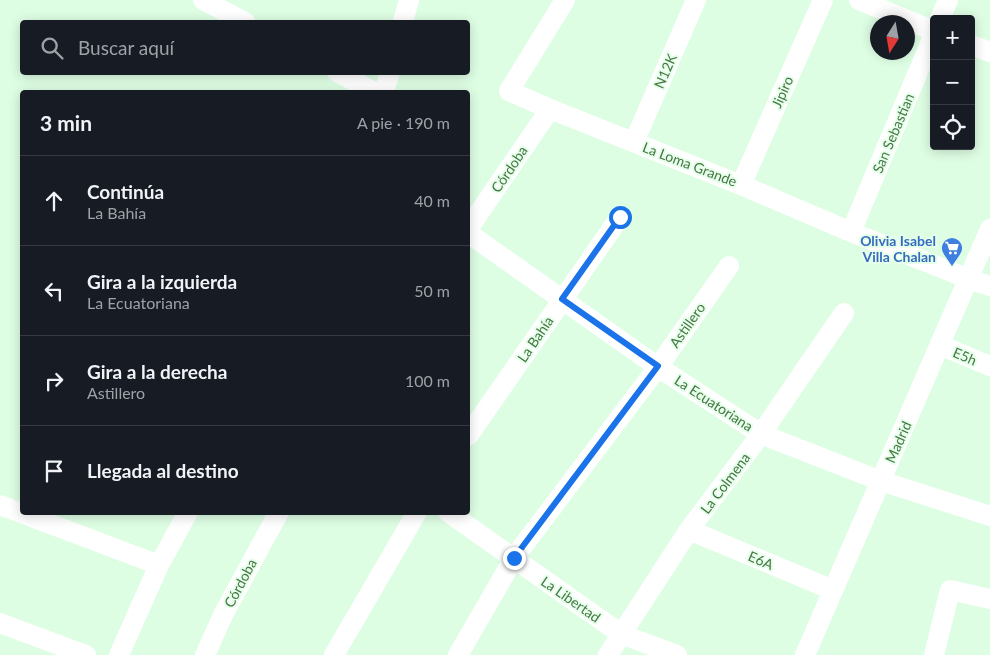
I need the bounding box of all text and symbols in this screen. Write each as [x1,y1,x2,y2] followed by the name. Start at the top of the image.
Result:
[870,15,915,60] north arrow
[930,15,975,150] map controls
[930,15,975,60] button: +
[20,20,470,75] search box
[38,34,66,62] icon: search
[78,36,174,59] text: Buscar aquí
[650,50,680,91] street label: N12K
[930,60,975,105] button: −
[767,73,797,111] street label: Jipiro
[869,91,917,175] street label: San Sebastian
[930,105,975,150] button: locate
[40,110,92,135] text: 3 min
[357,113,450,132] text: A pie · 190 m
[641,138,739,190] street label: La Loma Grande
[487,142,531,196] street label: Córdoba
[87,180,164,203] text: Continúa
[40,187,68,215] icon: ahead
[414,191,450,210] text: 40 m
[87,203,146,222] text: La Bahía
[609,206,632,229] route start
[860,232,936,265] place label: Olivia Isabel Villa Chalan
[940,236,964,267] supermarket icon: Olivia Isabel Villa Chalan
[87,270,237,293] text: Gira a la izquierda
[40,277,68,305] icon: left
[414,281,450,300] text: 50 m
[87,293,190,312] text: La Ecuatoriana
[665,299,709,351] street label: Astillero
[513,313,557,365] street label: La Bahía
[951,343,979,369] street label: E5h
[87,360,227,383] text: Gira a la derecha
[40,367,68,395] icon: right
[405,371,450,390] text: 100 m
[672,371,756,435] street label: La Ecuatoriana
[87,383,145,402] text: Astillero
[881,418,915,466] street label: Madrid
[697,449,753,517] street label: La Colmena
[40,457,68,485] icon: arrive
[87,459,239,482] text: Llegada al destino
[503,547,526,570] route end
[746,547,777,573] street label: E6A
[220,556,260,610] street label: Córdoba
[538,572,604,626] street label: La Libertad

